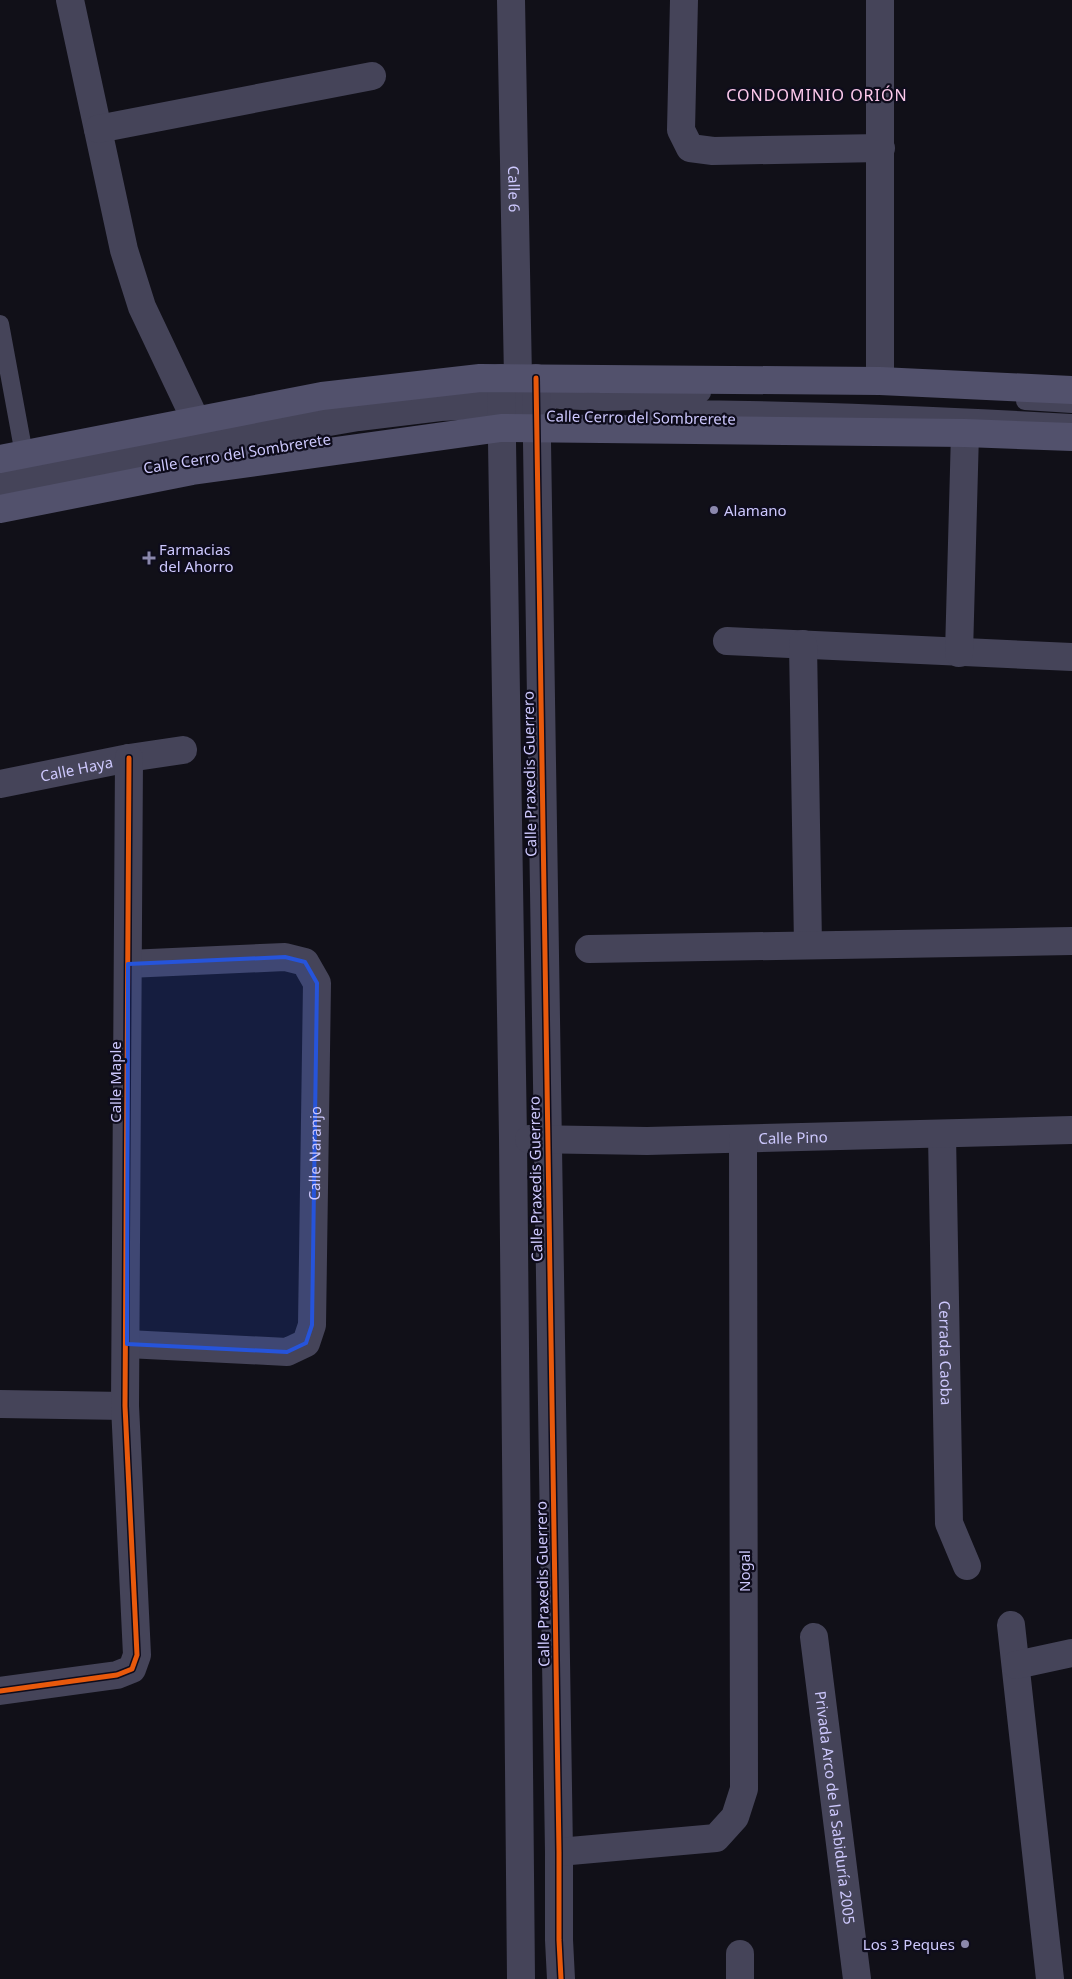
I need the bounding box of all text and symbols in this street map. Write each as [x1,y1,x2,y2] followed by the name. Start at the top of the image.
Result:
[726,84,908,106] district label: CONDOMINIO ORIÓN
[504,165,525,212] street label: Calle 6
[546,405,736,429] street label: Calle Cerro del Sombrerete
[142,428,332,478] street label: Calle Cerro del Sombrerete
[724,500,787,520] place label: Alamano
[708,504,720,516] marker: Alamano
[159,539,234,576] place label: Farmacias del Ahorro
[143,552,155,564] marker: Farmacias del Ahorro
[518,691,540,857] street label: Calle Praxedis Guerrero
[38,752,115,786] street label: Calle Haya
[105,1041,125,1123] street label: Calle Maple
[524,1096,546,1262] street label: Calle Praxedis Guerrero
[304,1106,325,1201] street label: Calle Naranjo
[758,1126,828,1148] street label: Calle Pino
[935,1300,957,1405] street label: Cerrada Caoba
[531,1501,553,1667] street label: Calle Praxedis Guerrero
[734,1550,754,1592] street label: Nogal
[811,1690,860,1926] street label: Privada Arco de la Sabiduría 2005
[863,1934,955,1954] place label: Los 3 Peques
[959,1938,971,1950] marker: Los 3 Peques

